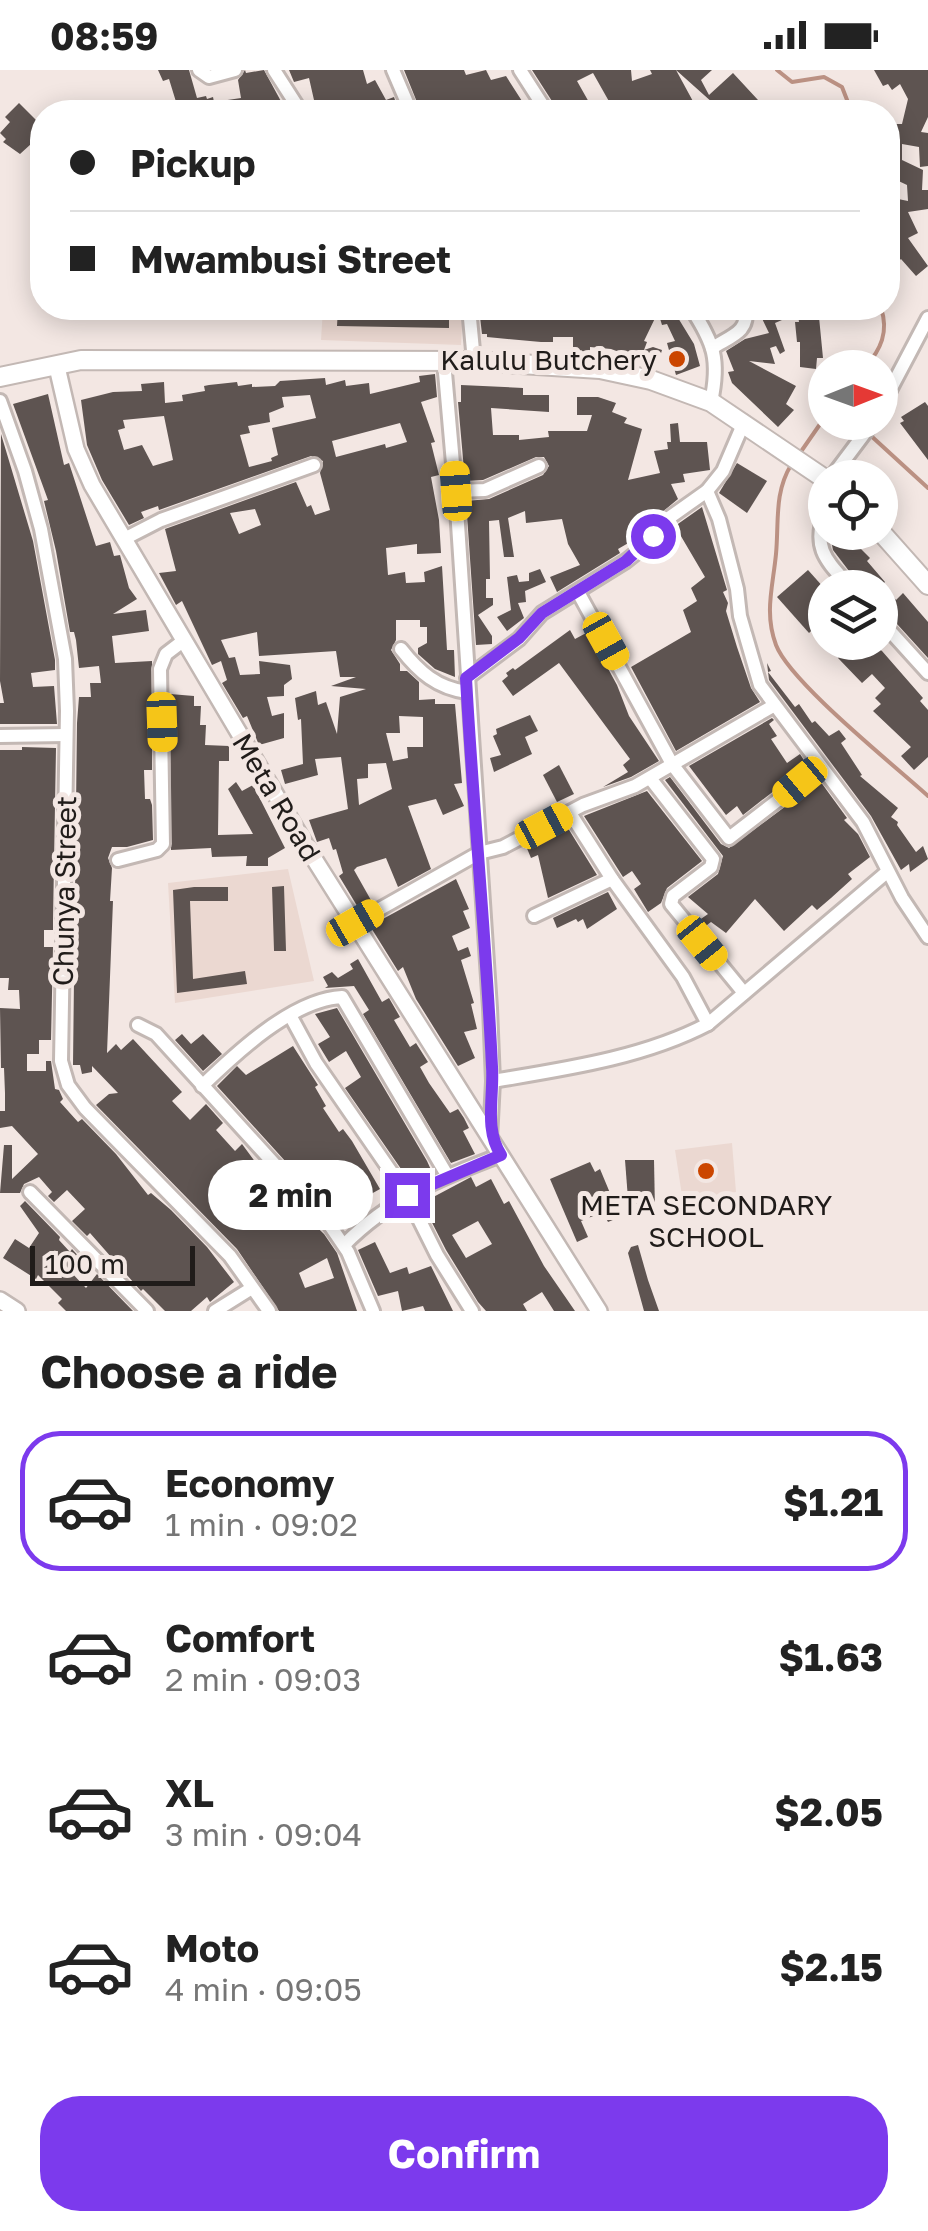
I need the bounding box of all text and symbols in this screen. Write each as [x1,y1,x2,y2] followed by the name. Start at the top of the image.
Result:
[50,13,159,58] text: 08:59
[130,140,256,185] text: Pickup
[130,236,451,281] text: Mwambusi Street
[440,343,657,376] place label: Kalulu Butchery
[666,348,688,370] marker: Kalulu Butchery
[808,350,898,440] north arrow
[808,350,898,660] map controls
[439,460,473,522] car
[808,460,898,550] button: locate
[631,514,676,559] route start
[808,570,898,660] button: layers
[578,607,634,675] car
[146,691,178,753] car
[226,727,328,867] street label: Meta Road
[767,751,833,813] car
[46,796,82,986] street label: Chunya Street
[510,799,578,853] car
[322,895,388,951] car
[671,910,733,976] car
[207,1160,372,1230] callout: 2 min
[695,1160,717,1182] marker: META SECONDARY SCHOOL
[385,1173,430,1218] route end
[249,1176,332,1214] text: 2 min
[580,1188,832,1253] place label: META SECONDARY SCHOOL
[30,1241,195,1286] scale bar
[45,1247,125,1280] text: 100 m
[40,1344,338,1398] text: Choose a ride
[45,1456,135,1546] icon: car
[165,1460,334,1505] text: Economy
[783,1479,883,1524] text: $1.21
[165,1505,358,1543] text: 1 min · 09:02
[45,1611,135,1701] icon: car
[165,1615,315,1660] text: Comfort
[778,1634,883,1679] text: $1.63
[165,1660,361,1698] text: 2 min · 09:03
[45,1766,135,1856] icon: car
[165,1770,214,1815] text: XL
[774,1789,883,1834] text: $2.05
[165,1815,362,1853] text: 3 min · 09:04
[45,1921,135,2011] icon: car
[165,1925,259,1970] text: Moto
[779,1944,883,1989] text: $2.15
[165,1970,362,2008] text: 4 min · 09:05
[40,2096,888,2211] button: Confirm

